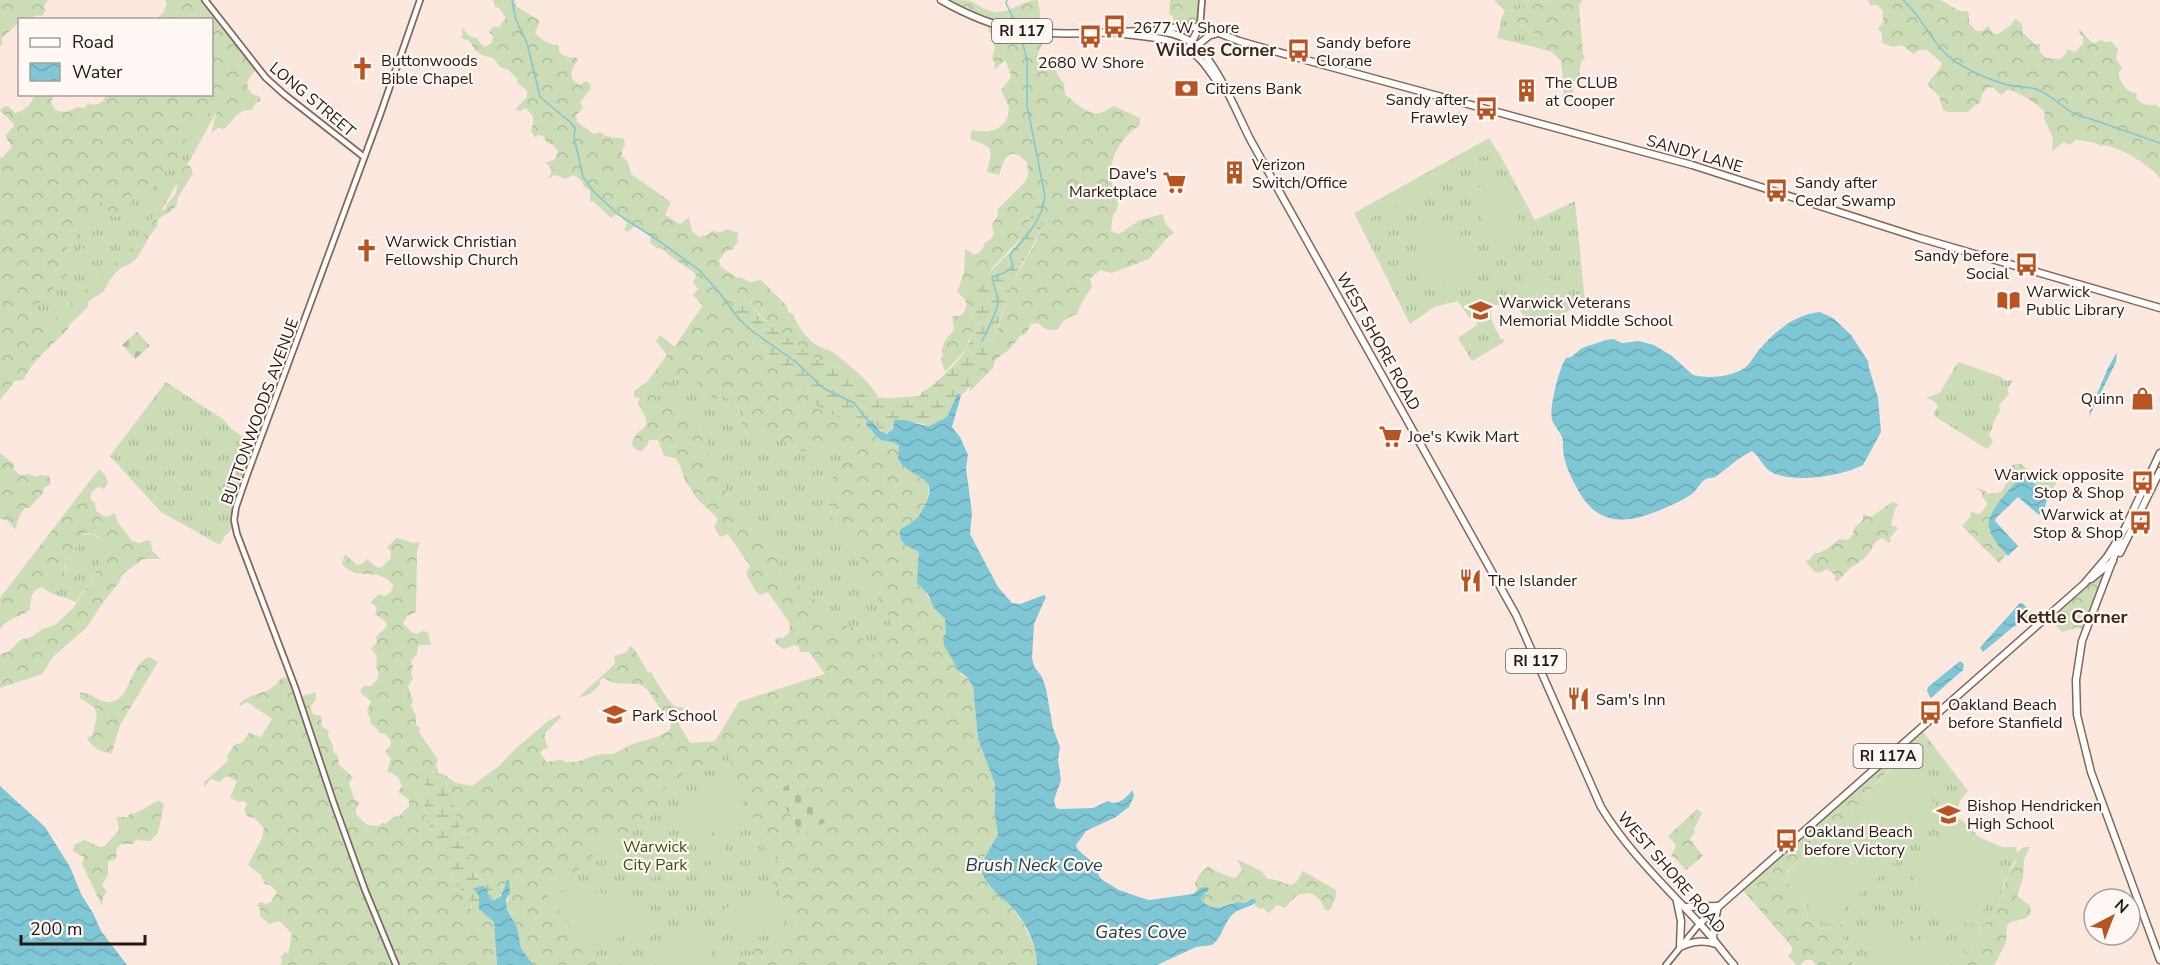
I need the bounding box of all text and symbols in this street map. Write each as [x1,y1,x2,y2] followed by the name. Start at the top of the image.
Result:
[1102,14,1128,40] bus stop icon: 2677 W Shore
[1133,17,1239,39] place label: 2677 W Shore
[18,18,213,96] legend
[992,19,1052,43] road number: RI 117
[1078,24,1104,50] bus stop icon: 2680 W Shore
[72,30,114,54] text: Road
[1316,32,1411,72] place label: Sandy before Clorane
[1156,38,1276,62] district label: Wildes Corner
[1285,38,1311,64] bus stop icon: Sandy before Clorane
[381,50,478,90] place label: Buttonwoods Bible Chapel
[1038,52,1144,74] place label: 2680 W Shore
[350,56,376,82] church icon: Buttonwoods Bible Chapel
[265,57,360,142] street label: LONG STREET
[72,60,123,84] text: Water
[1545,72,1618,112] place label: The CLUB at Cooper
[1174,75,1200,101] bank icon: Citizens Bank
[1205,78,1303,100] place label: Citizens Bank
[1514,78,1540,104] building icon: The CLUB at Cooper
[1386,89,1469,129] place label: Sandy after Frawley
[1473,95,1499,121] bus stop icon: Sandy after Frawley
[1644,130,1745,178] street label: SANDY LANE
[1251,154,1347,194] place label: Verizon Switch/Office
[1221,160,1247,186] building icon: Verizon Switch/Office
[1069,163,1157,203] place label: Dave's Marketplace
[1162,169,1188,195] supermarket icon: Dave's Marketplace
[1795,172,1896,212] place label: Sandy after Cedar Swamp
[1764,178,1790,204] bus stop icon: Sandy after Cedar Swamp
[385,231,518,271] place label: Warwick Christian Fellowship Church
[354,237,380,263] church icon: Warwick Christian Fellowship Church
[1914,245,2009,285] place label: Sandy before Social
[2014,251,2040,277] bus stop icon: Sandy before Social
[1331,268,1425,415] street label: WEST SHORE ROAD
[2026,281,2125,321] place label: Warwick Public Library
[1995,287,2021,313] library icon: Warwick Public Library
[1499,292,1673,332] place label: Warwick Veterans Memorial Middle School
[1468,298,1494,324] school or university icon: Warwick Veterans Memorial Middle School
[216,315,304,508] street label: BUTTONWOODS AVENUE
[2129,385,2155,411] shop icon: Quinn
[2081,388,2124,410] place label: Quinn
[1377,423,1403,449] supermarket icon: Joe's Kwik Mart
[1407,426,1519,448] place label: Joe's Kwik Mart
[1994,464,2124,504] place label: Warwick opposite Stop & Shop
[2129,470,2155,496] bus stop icon: Warwick opposite Stop & Shop
[2033,504,2123,544] place label: Warwick at Stop & Shop
[2128,510,2154,536] bus stop icon: Warwick at Stop & Shop
[1457,567,1483,593] restaurant icon: The Islander
[1488,570,1577,592] place label: The Islander
[2016,605,2128,629] district label: Kettle Corner
[1506,649,1566,673] road number: RI 117
[1565,686,1591,712] restaurant icon: Sam's Inn
[1596,689,1666,711] place label: Sam's Inn
[1948,694,2063,734] place label: Oakland Beach before Stanfield
[1917,700,1943,726] bus stop icon: Oakland Beach before Stanfield
[601,702,627,728] school or university icon: Park School
[632,705,717,727] place label: Park School
[1854,744,1922,768] road number: RI 117A
[1967,795,2102,835] place label: Bishop Hendricken High School
[1936,801,1962,827] school or university icon: Bishop Hendricken High School
[1612,807,1730,938] street label: WEST SHORE ROAD
[1804,821,1913,861] place label: Oakland Beach before Victory
[1773,827,1799,853] bus stop icon: Oakland Beach before Victory
[623,836,688,876] park label: Warwick City Park
[965,853,1103,877] water label: Brush Neck Cove
[2082,887,2142,947] north arrow
[2110,894,2133,919] text: N
[21,908,146,946] scale bar
[30,917,82,941] text: 200 m
[1095,920,1187,944] water label: Gates Cove

